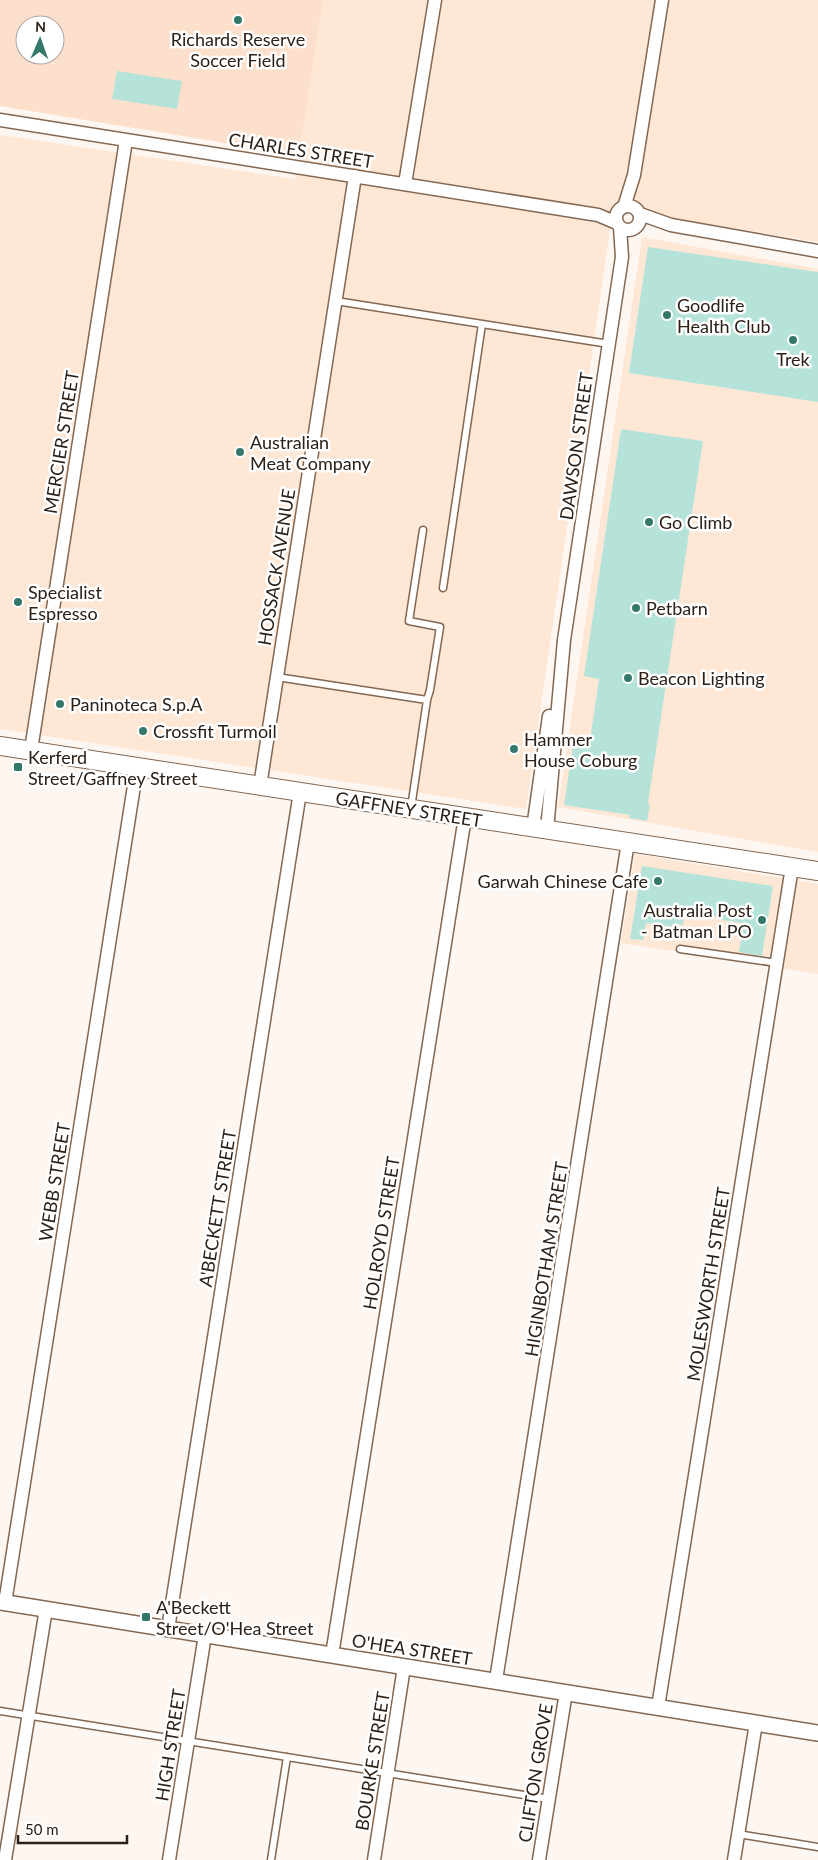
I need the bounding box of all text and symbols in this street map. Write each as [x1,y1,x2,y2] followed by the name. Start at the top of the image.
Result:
[232,14,244,26] marker: Richards Reserve Soccer Field
[15,15,65,65] north arrow
[35,18,46,35] text: N
[171,28,305,71] place label: Richards Reserve Soccer Field
[227,128,375,172] street label: CHARLES STREET
[677,294,771,337] place label: Goodlife Health Club
[661,309,673,321] marker: Goodlife Health Club
[787,334,799,346] marker: Trek
[776,348,811,370] place label: Trek
[39,368,83,515] street label: MERCIER STREET
[555,370,597,521] street label: DAWSON STREET
[250,431,372,474] place label: Australian Meat Company
[234,446,246,458] marker: Australian Meat Company
[253,487,299,647] street label: HOSSACK AVENUE
[659,511,732,533] place label: Go Climb
[643,516,655,528] marker: Go Climb
[28,581,102,624] place label: Specialist Espresso
[12,596,24,608] marker: Specialist Espresso
[646,597,708,619] place label: Petbarn
[630,602,642,614] marker: Petbarn
[638,667,765,689] place label: Beacon Lighting
[622,672,634,684] marker: Beacon Lighting
[70,693,203,715] place label: Paninoteca S.p.A
[54,698,66,710] marker: Paninoteca S.p.A
[153,720,277,742] place label: Crossfit Turmoil
[137,725,149,737] marker: Crossfit Turmoil
[524,728,637,771] place label: Hammer House Coburg
[508,743,520,755] marker: Hammer House Coburg
[28,746,198,789] place label: Kerferd Street/Gaffney Street
[12,761,24,773] marker: Kerferd Street/Gaffney Street
[334,787,484,831] street label: GAFFNEY STREET
[478,870,648,892] place label: Garwah Chinese Cafe
[652,875,664,887] marker: Garwah Chinese Cafe
[641,899,753,942] place label: Australia Post - Batman LPO
[756,914,768,926] marker: Australia Post - Batman LPO
[34,1121,74,1243] street label: WEBB STREET
[194,1127,240,1288] street label: A'BECKETT STREET
[358,1154,404,1311] street label: HOLROYD STREET
[520,1160,572,1358] street label: HIGINBOTHAM STREET
[682,1185,734,1383] street label: MOLESWORTH STREET
[156,1596,314,1639] place label: A'Beckett Street/O'Hea Street
[140,1611,152,1623] marker: A'Beckett Street/O'Hea Street
[350,1629,474,1669] street label: O'HEA STREET
[150,1687,190,1803] street label: HIGH STREET
[350,1689,394,1832] street label: BOURKE STREET
[513,1702,557,1844] street label: CLIFTON GROVE
[18,1812,126,1844] scale bar
[25,1820,59,1838] text: 50 m

